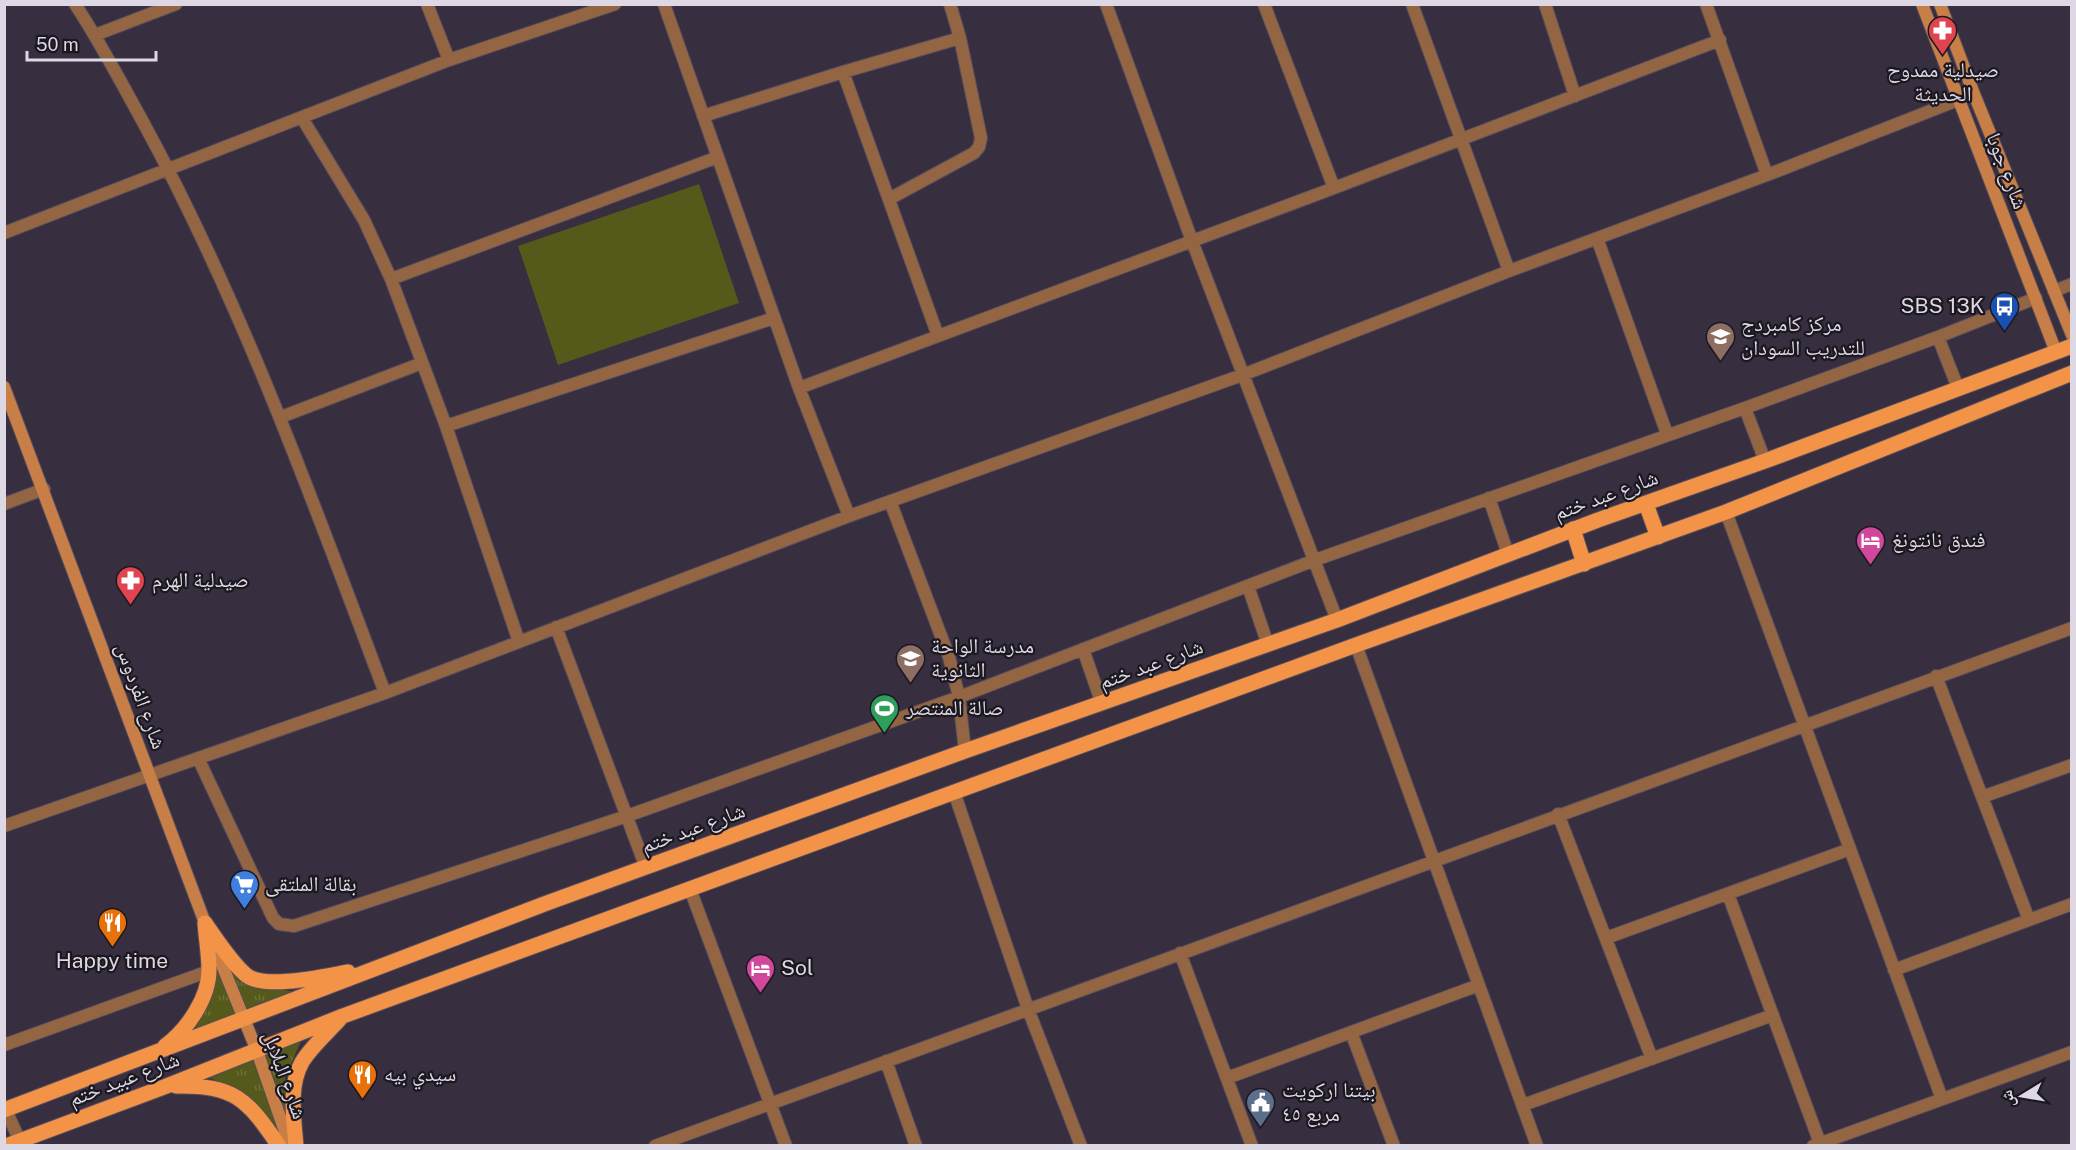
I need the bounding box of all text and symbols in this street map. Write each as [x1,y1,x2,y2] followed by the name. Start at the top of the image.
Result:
[1927,15,1959,57] pharmacy icon: صيدلية ممدوح الحديثة
[27,24,156,62] scale bar
[36,34,79,55] text: 50 m
[1887,57,1999,106] place label: صيدلية ممدوح الحديثة
[1981,129,2033,213] street label: شارع جوبا
[1989,290,2021,332] bus stop icon: SBS 13K
[1901,293,1984,318] place label: SBS 13K
[1741,311,1865,360] place label: مركز كامبردج للتدريب السودان
[1704,320,1736,362] school or university icon: مركز كامبردج للتدريب السودان
[1550,464,1662,527] street label: شارع عبد ختم
[1855,524,1887,566] hotel icon: فندق نانتونغ
[1892,527,1986,553] place label: فندق نانتونغ
[115,564,147,606] pharmacy icon: صيدلية الهرم
[152,567,249,594] place label: صيدلية الهرم
[931,633,1034,682] place label: مدرسة الواحة الثانوية
[1095,633,1207,696] street label: شارع عبد ختم
[110,639,172,753] street label: شارع الفردوس
[894,642,926,684] school or university icon: مدرسة الواحة الثانوية
[869,692,901,734] sports icon: صالة المنتصر
[905,695,1004,720] place label: صالة المنتصر
[637,797,749,860] street label: شارع عبد ختم
[228,868,260,910] supermarket icon: بقالة الملتقى
[265,871,357,897] place label: بقالة الملتقى
[96,906,128,948] restaurant icon: Happy time
[56,948,168,973] place label: Happy time
[744,952,776,994] hotel icon: Sol
[781,955,813,980] place label: Sol
[257,1028,313,1122] street label: شارع البلابل
[65,1046,183,1113] street label: شارع عبيد ختم
[347,1058,379,1100] restaurant icon: سيدي بيه
[384,1061,456,1090] place label: سيدي بيه
[1992,1066,2052,1126] north arrow
[1282,1077,1375,1127] place label: بيتنا اركويت مربع ٤٥
[1245,1086,1277,1128] public building icon: بيتنا اركويت مربع ٤٥
[1997,1089,2019,1109] text: ش

